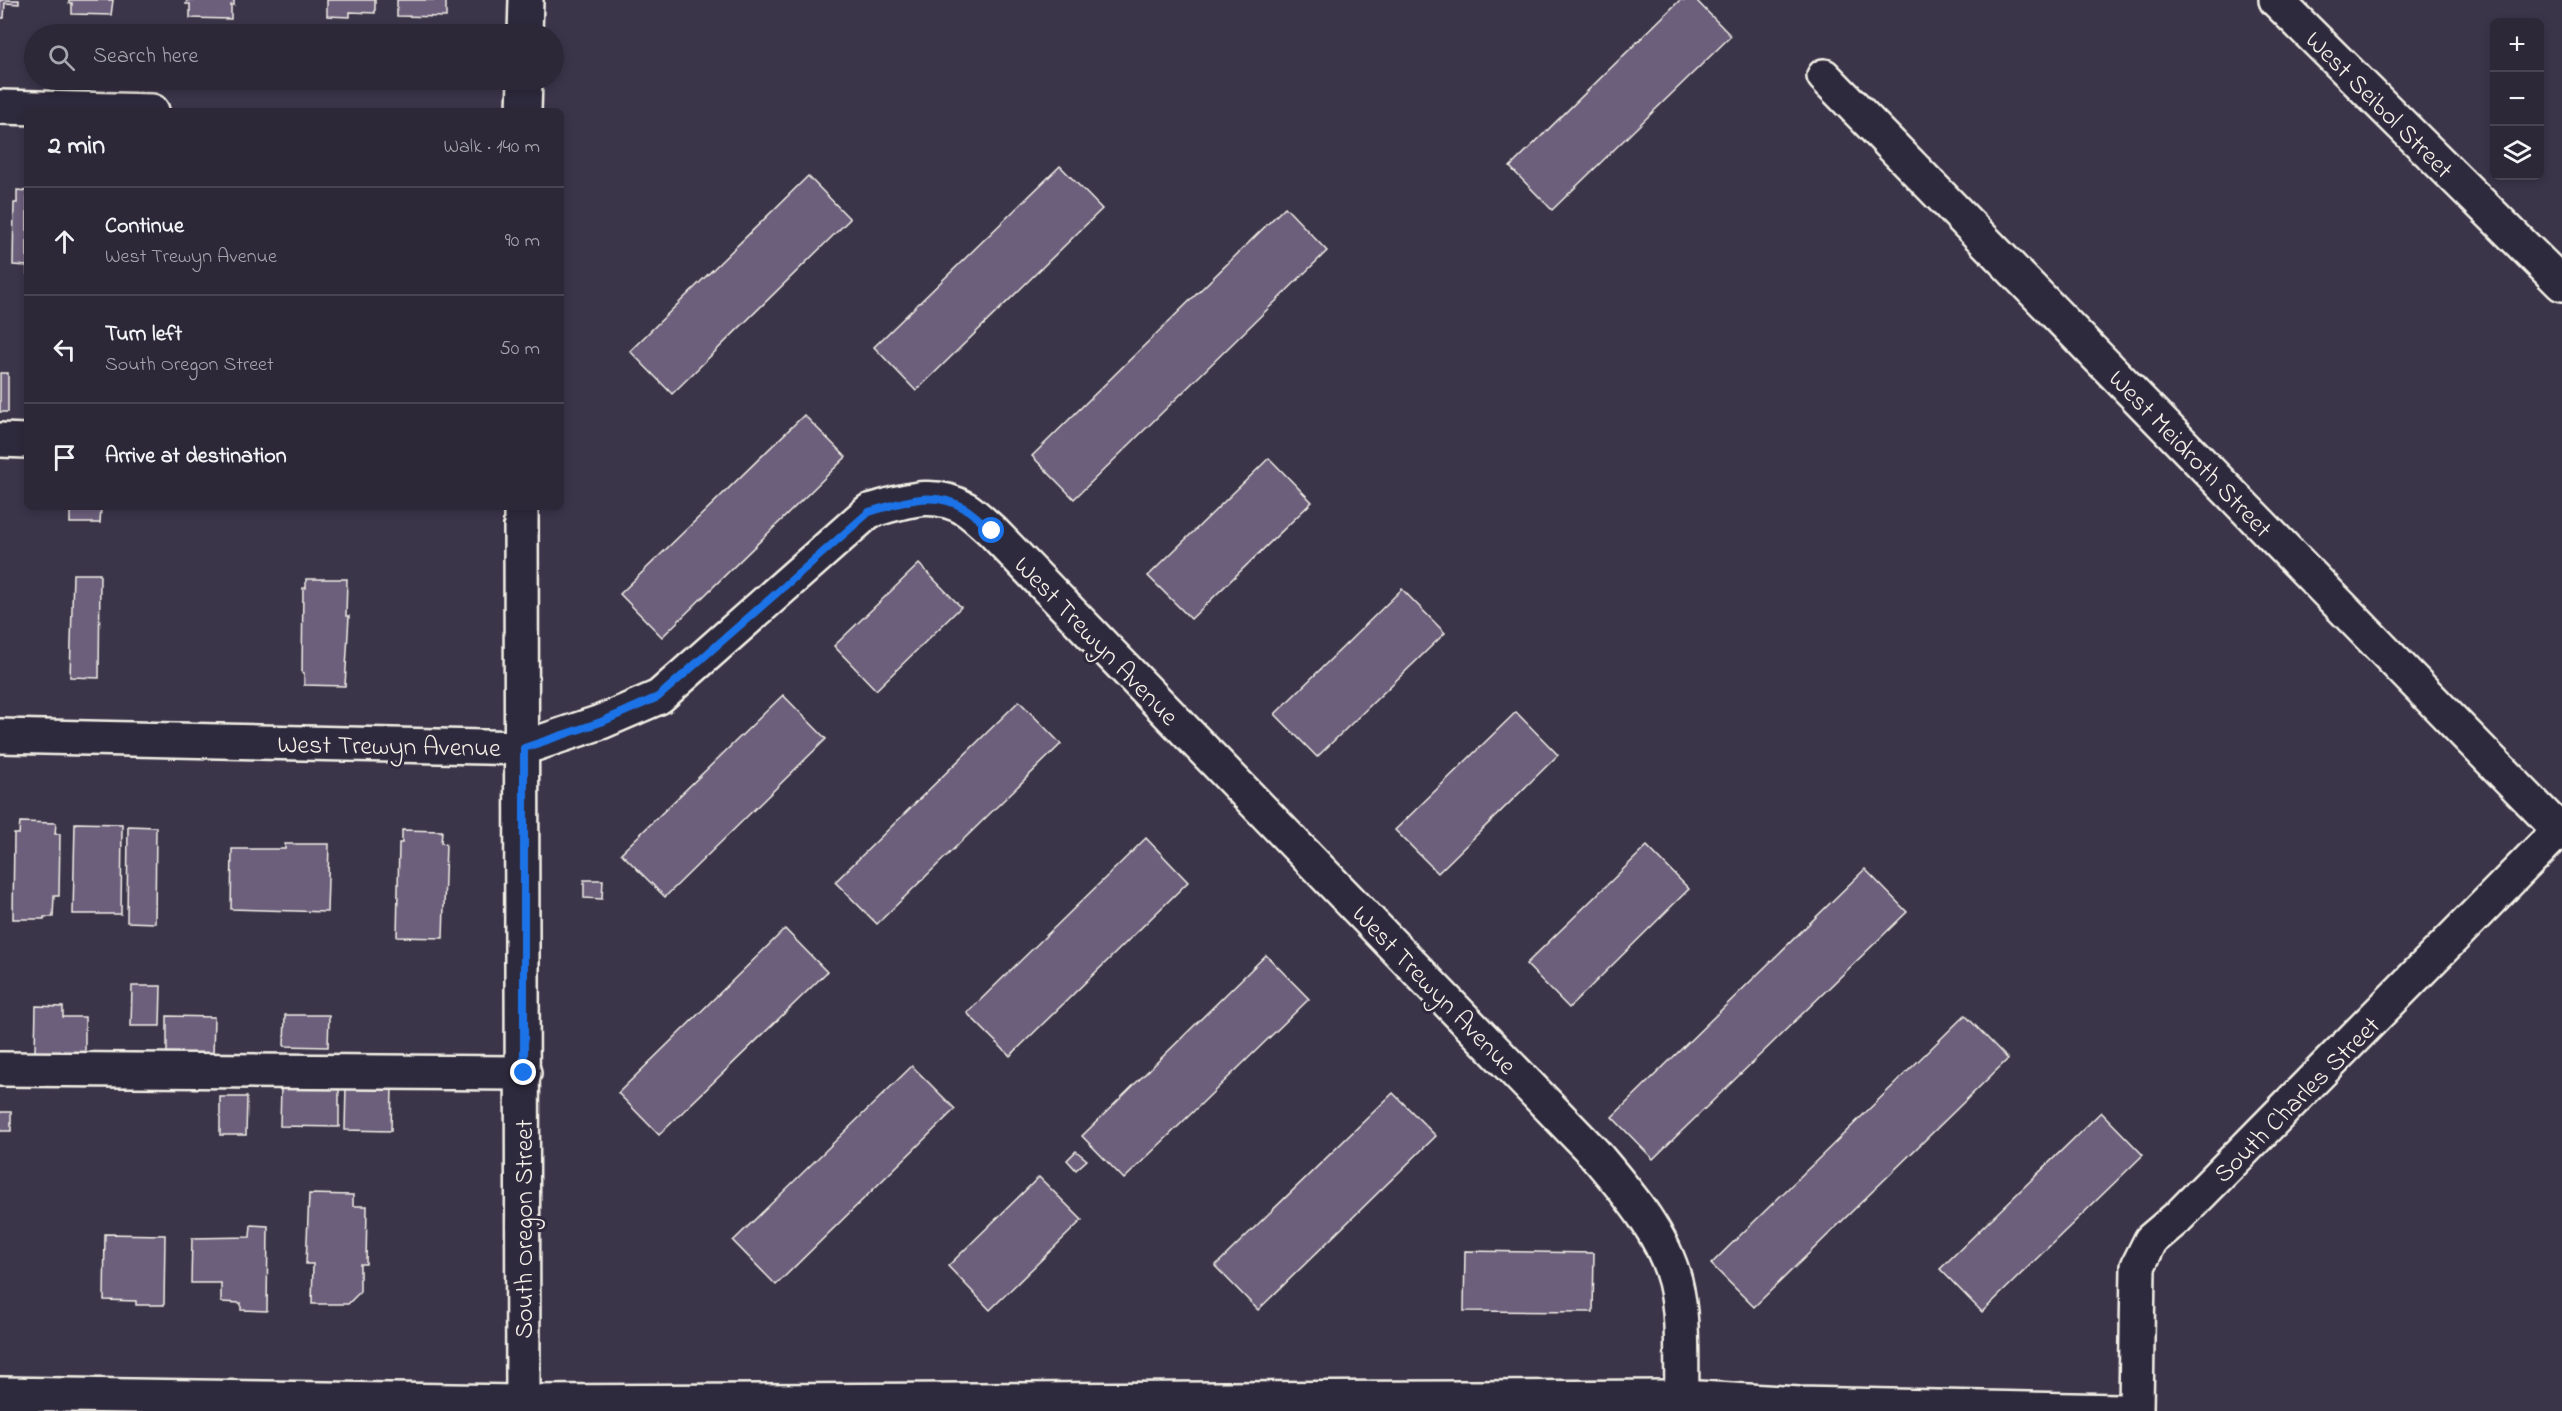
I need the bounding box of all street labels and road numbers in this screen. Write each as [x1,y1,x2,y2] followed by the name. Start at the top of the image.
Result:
[2295,23,2461,189] street label: West Seibol Street
[2098,362,2280,548] street label: West Meidroth Street
[1004,549,1186,736] street label: West Trewyn Avenue
[277,727,501,769] street label: West Trewyn Avenue
[1342,898,1524,1085] street label: West Trewyn Avenue
[2206,1009,2390,1193] street label: South Charles Street
[507,1119,545,1339] street label: South Oregon Street

